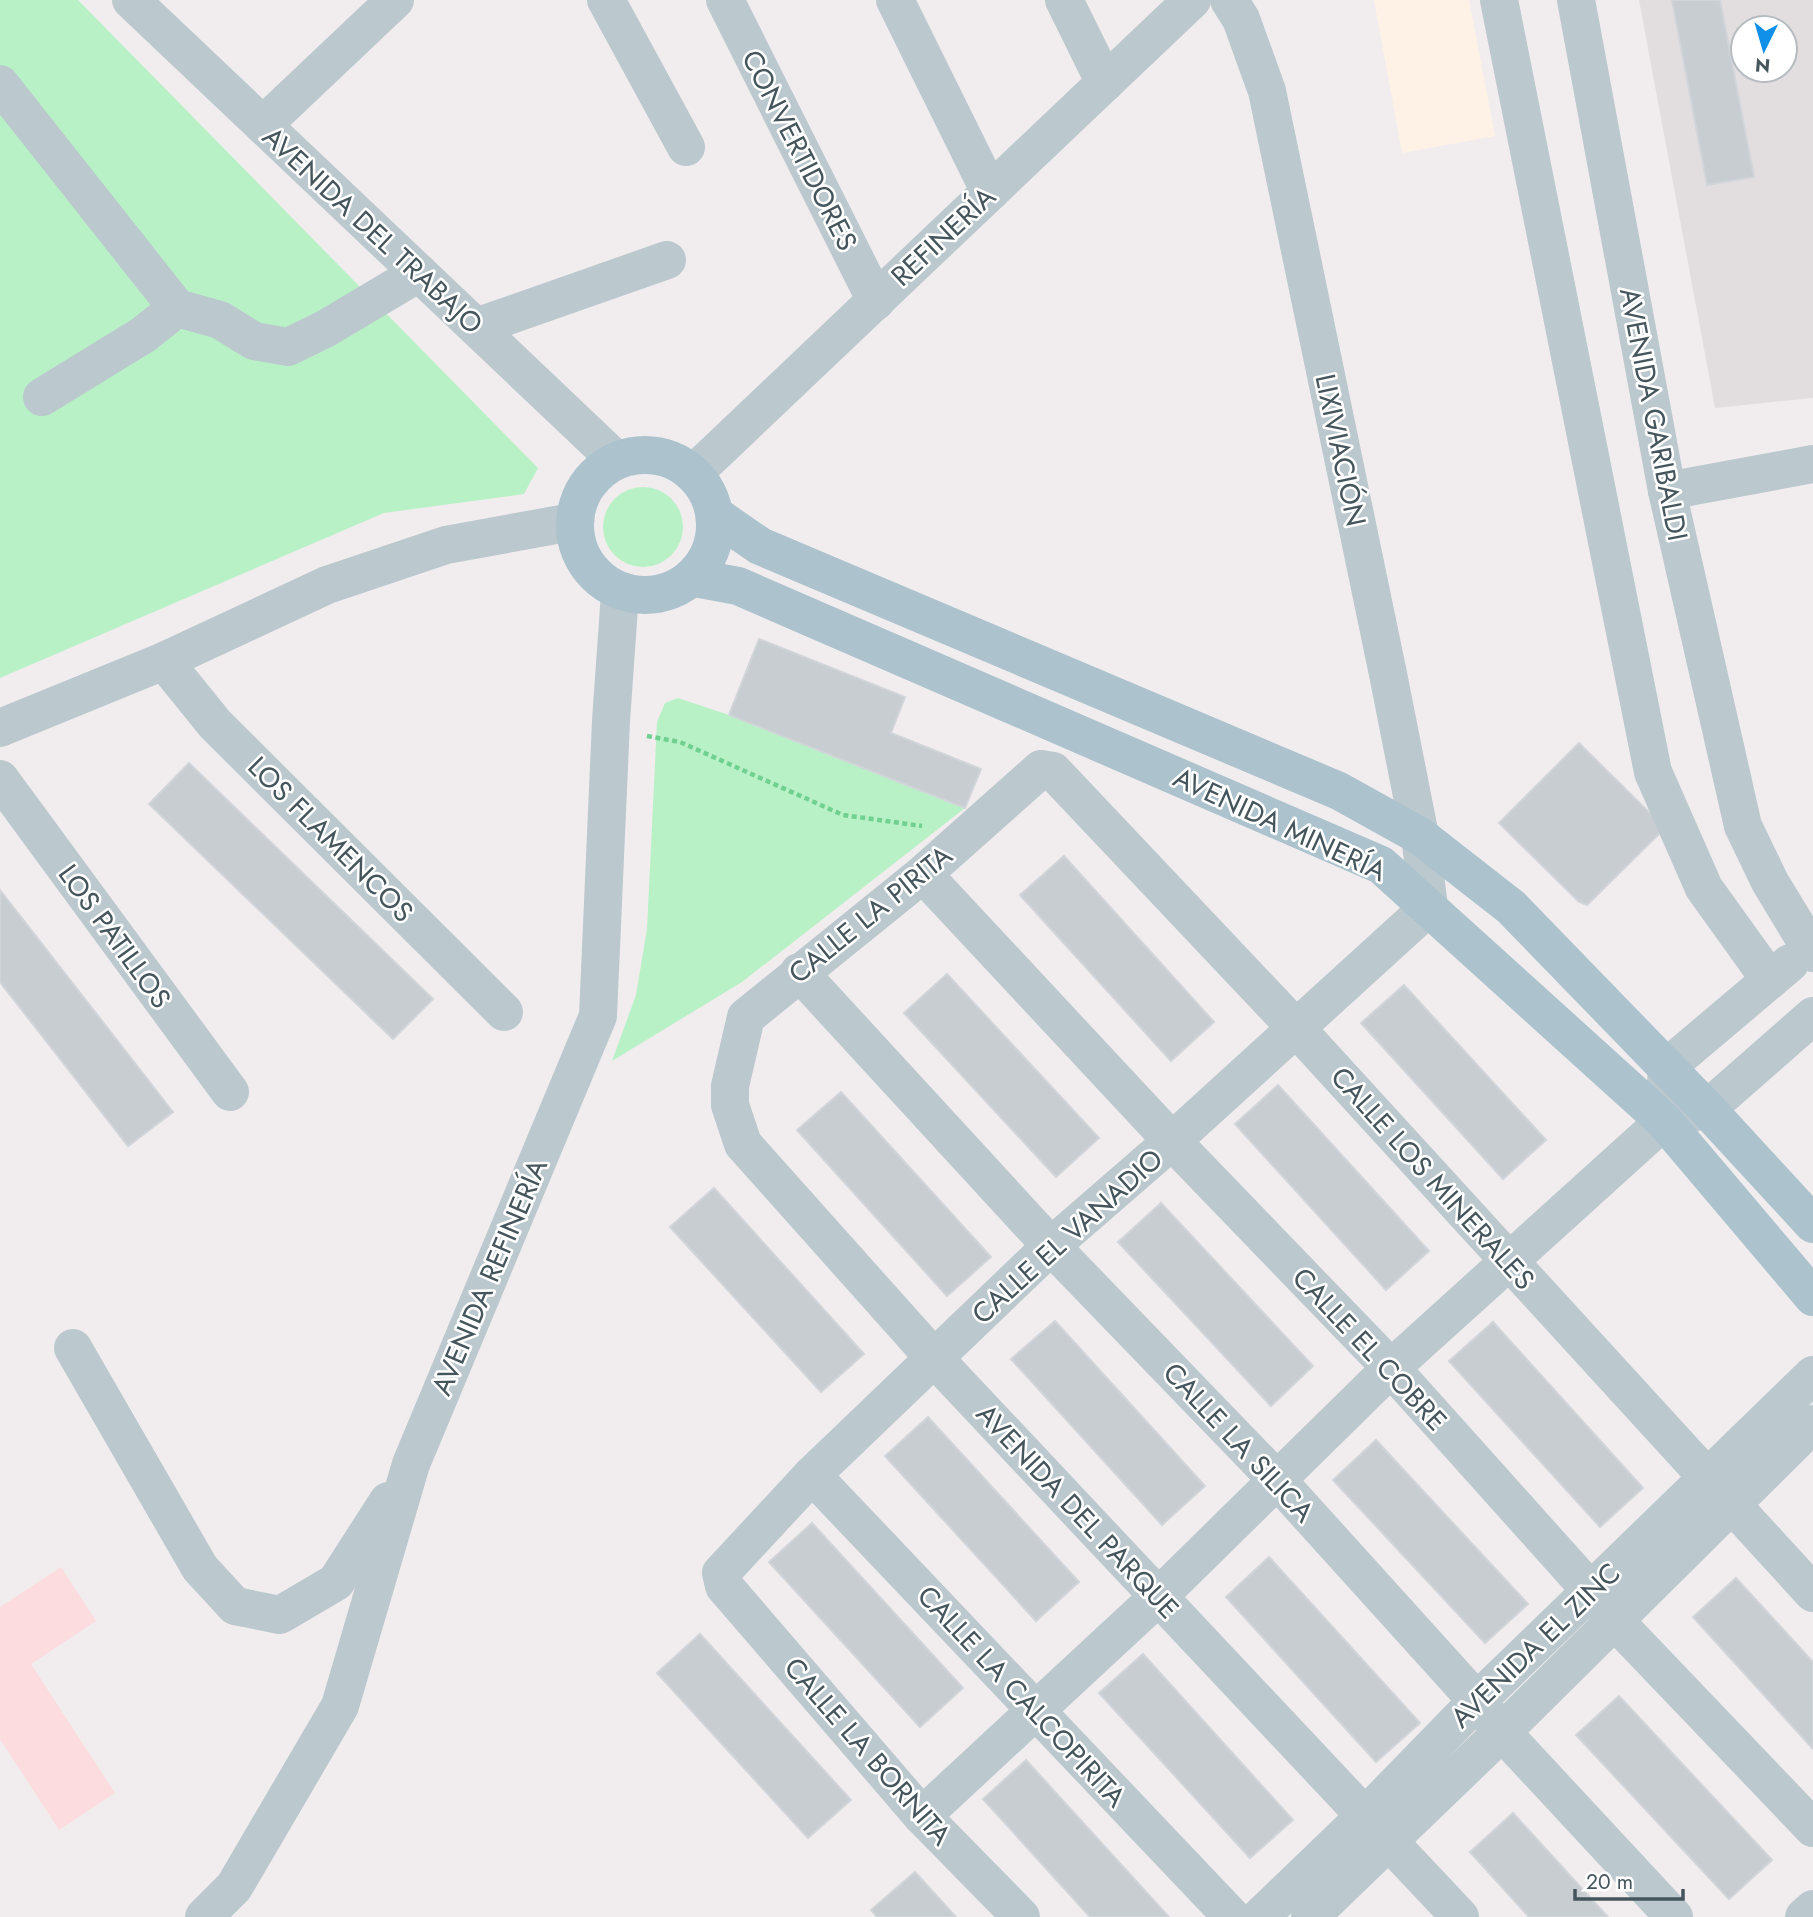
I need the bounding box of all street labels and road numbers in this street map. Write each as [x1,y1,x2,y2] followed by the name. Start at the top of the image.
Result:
[731,43,868,258] street label: CONVERTIDORES
[253,117,492,344] street label: AVENIDA DEL TRABAJO
[882,177,1005,296] street label: REFINERÍA
[1609,284,1698,544] street label: AVENIDA GARIBALDI
[1304,370,1377,530] street label: LIXIVIACIÓN
[238,747,423,932] street label: LOS FLAMENCOS
[1167,757,1394,892] street label: AVENIDA MINERÍA
[780,835,961,993] street label: CALLE LA PIRITA
[48,856,181,1017] street label: LOS PATILLOS
[1321,1058,1544,1299] street label: CALLE LOS MINERALES
[963,1139,1172,1334] street label: CALLE EL VANADIO
[421,1152,558,1402] street label: AVENIDA REFINERÍA
[1283,1258,1456,1440] street label: CALLE EL COBRE
[1154,1353,1324,1532] street label: CALLE LA SILICA
[967,1395,1189,1628] street label: AVENIDA DEL PARQUE
[1441,1553,1630,1737] street label: AVENIDA EL ZINC
[908,1576,1136,1817] street label: CALLE LA CALCOPIRITA
[774,1648,961,1855] street label: CALLE LA BORNITA

